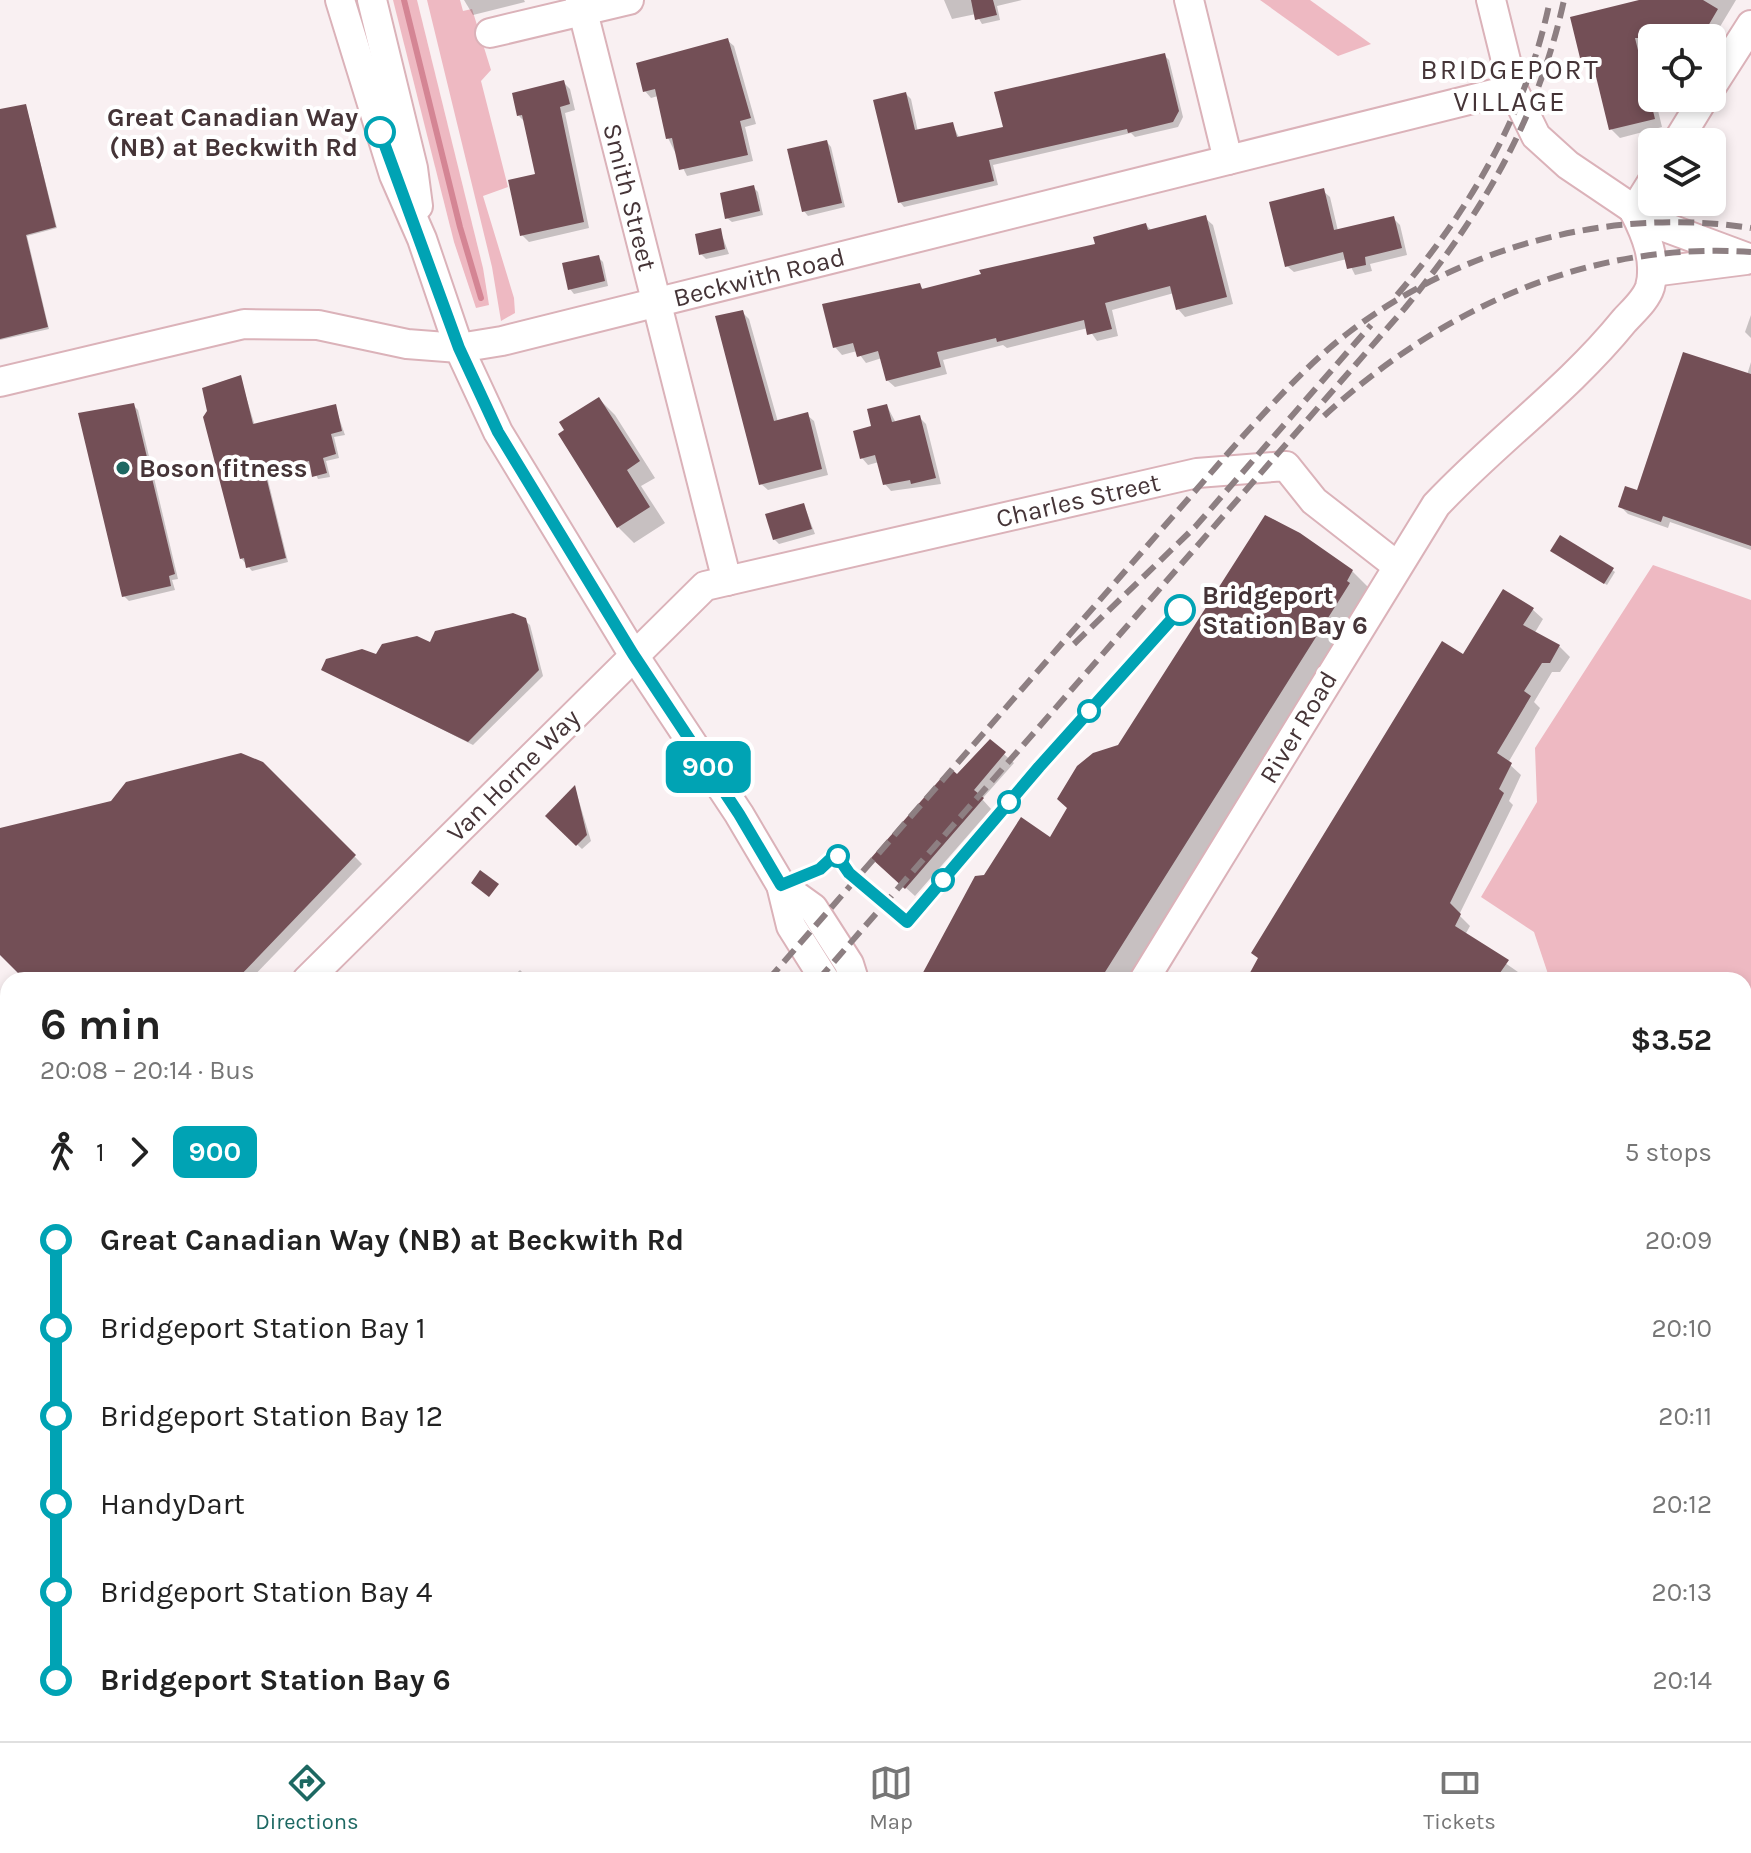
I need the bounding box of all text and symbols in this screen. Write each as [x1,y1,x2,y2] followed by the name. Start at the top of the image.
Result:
[1638,24,1726,216] map controls
[1638,24,1726,112] button: locate
[1420,53,1600,118] district label: BRIDGEPORT VILLAGE
[107,102,358,163] place label: Great Canadian Way (NB) at Beckwith Rd
[365,117,395,147] marker: Great Canadian Way (NB) at Beckwith Rd
[596,120,663,274] street label: Smith Street
[1638,128,1726,216] button: layers
[670,241,848,314] street label: Beckwith Road
[139,453,308,484] place label: Boson fitness
[114,459,132,477] marker: Boson fitness
[993,467,1163,534] street label: Charles Street
[1202,580,1368,641] place label: Bridgeport Station Bay 6
[1165,595,1195,625] marker: Bridgeport Station Bay 6
[1253,665,1344,789] street label: River Road
[1078,700,1100,722] unlabelled marker
[441,703,586,848] street label: Van Horne Way
[662,741,754,793] line badge: 900
[682,750,734,783] text: 900
[998,791,1020,813] unlabelled marker
[827,845,849,867] unlabelled marker
[932,869,954,891] unlabelled marker
[40,999,161,1050] text: 6 min
[1631,1022,1712,1058] text: $3.52
[40,1055,255,1086] text: 20:08 – 20:14 · Bus
[40,1130,84,1174] icon: walk
[117,1130,161,1174] icon: forward
[189,1135,241,1168] text: 900
[96,1137,105,1168] text: 1
[1625,1137,1712,1168] text: 5 stops
[100,1222,684,1258] text: Great Canadian Way (NB) at Beckwith Rd
[1645,1225,1712,1256] text: 20:09
[100,1310,426,1346] text: Bridgeport Station Bay 1
[1651,1313,1712,1344] text: 20:10
[100,1398,443,1434] text: Bridgeport Station Bay 12
[1658,1401,1712,1432] text: 20:11
[100,1486,245,1522] text: HandyDart
[1652,1489,1712,1520] text: 20:12
[100,1574,433,1610] text: Bridgeport Station Bay 4
[1652,1577,1712,1608] text: 20:13
[100,1662,451,1698] text: Bridgeport Station Bay 6
[1652,1665,1712,1696] text: 20:14
[255,1761,359,1835] tab: Directions
[869,1761,913,1835] tab: Map
[1423,1761,1496,1835] tab: Tickets

